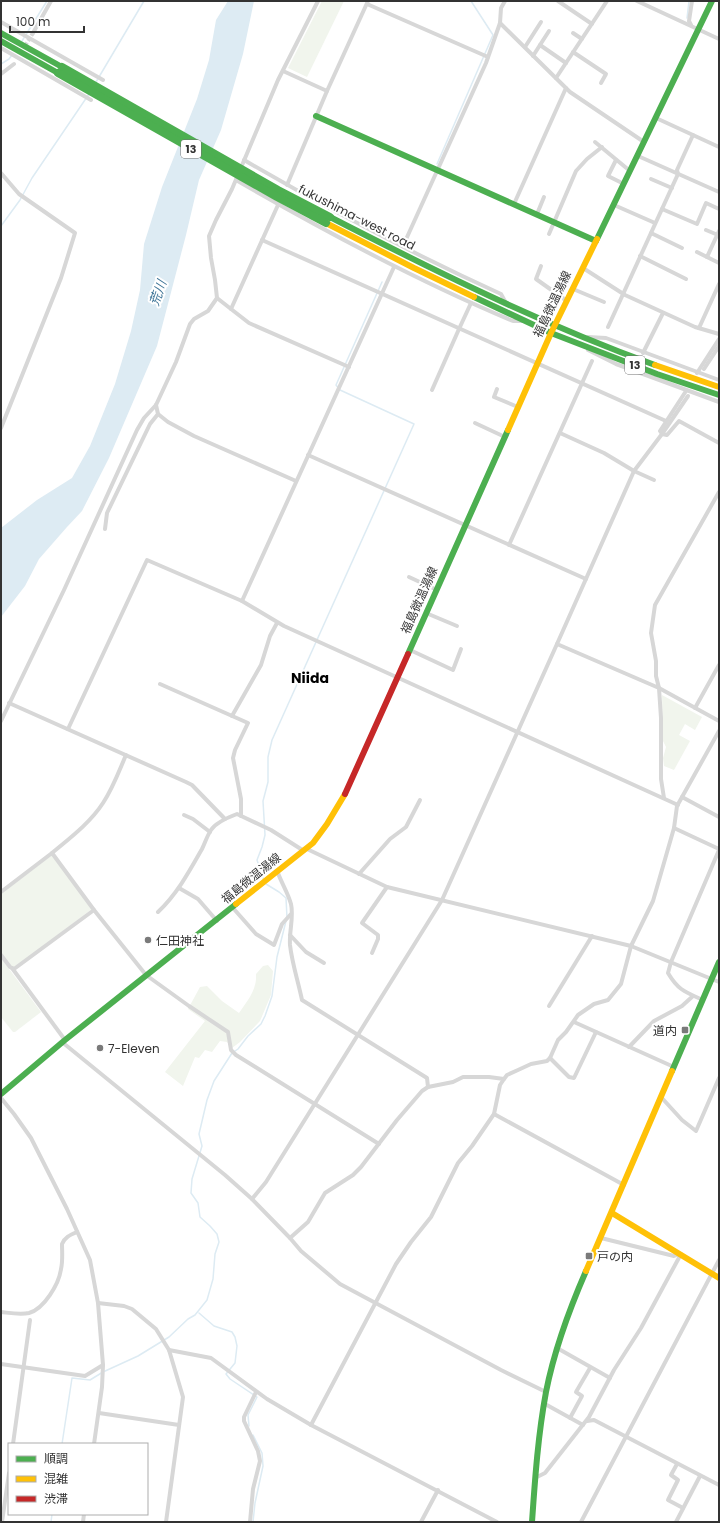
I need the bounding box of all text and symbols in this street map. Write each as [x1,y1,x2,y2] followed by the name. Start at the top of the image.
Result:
[10,8,84,34] scale bar
[16,13,50,30] text: 100 m
[181,140,201,158] road number: 13
[296,180,418,254] street label: fukushima-west road
[529,268,575,340] street label: 福島微温湯線
[145,276,172,308] water label: 荒川
[625,356,645,374] road number: 13
[397,564,441,636] street label: 福島微温湯線
[291,668,329,688] district label: Niida
[218,849,284,907] street label: 福島微温湯線
[156,932,204,949] place label: 仁田神社
[143,935,153,945] marker: 仁田神社
[653,1022,677,1039] place label: 道内
[680,1025,690,1035] marker: 道内
[108,1040,160,1057] place label: 7-Eleven
[95,1043,105,1053] marker: 7-Eleven
[597,1248,633,1265] place label: 戸の内
[584,1251,594,1261] marker: 戸の内
[8,1443,148,1515] legend
[44,1450,68,1467] text: 順調
[44,1470,68,1487] text: 混雑
[44,1490,68,1507] text: 渋滞

